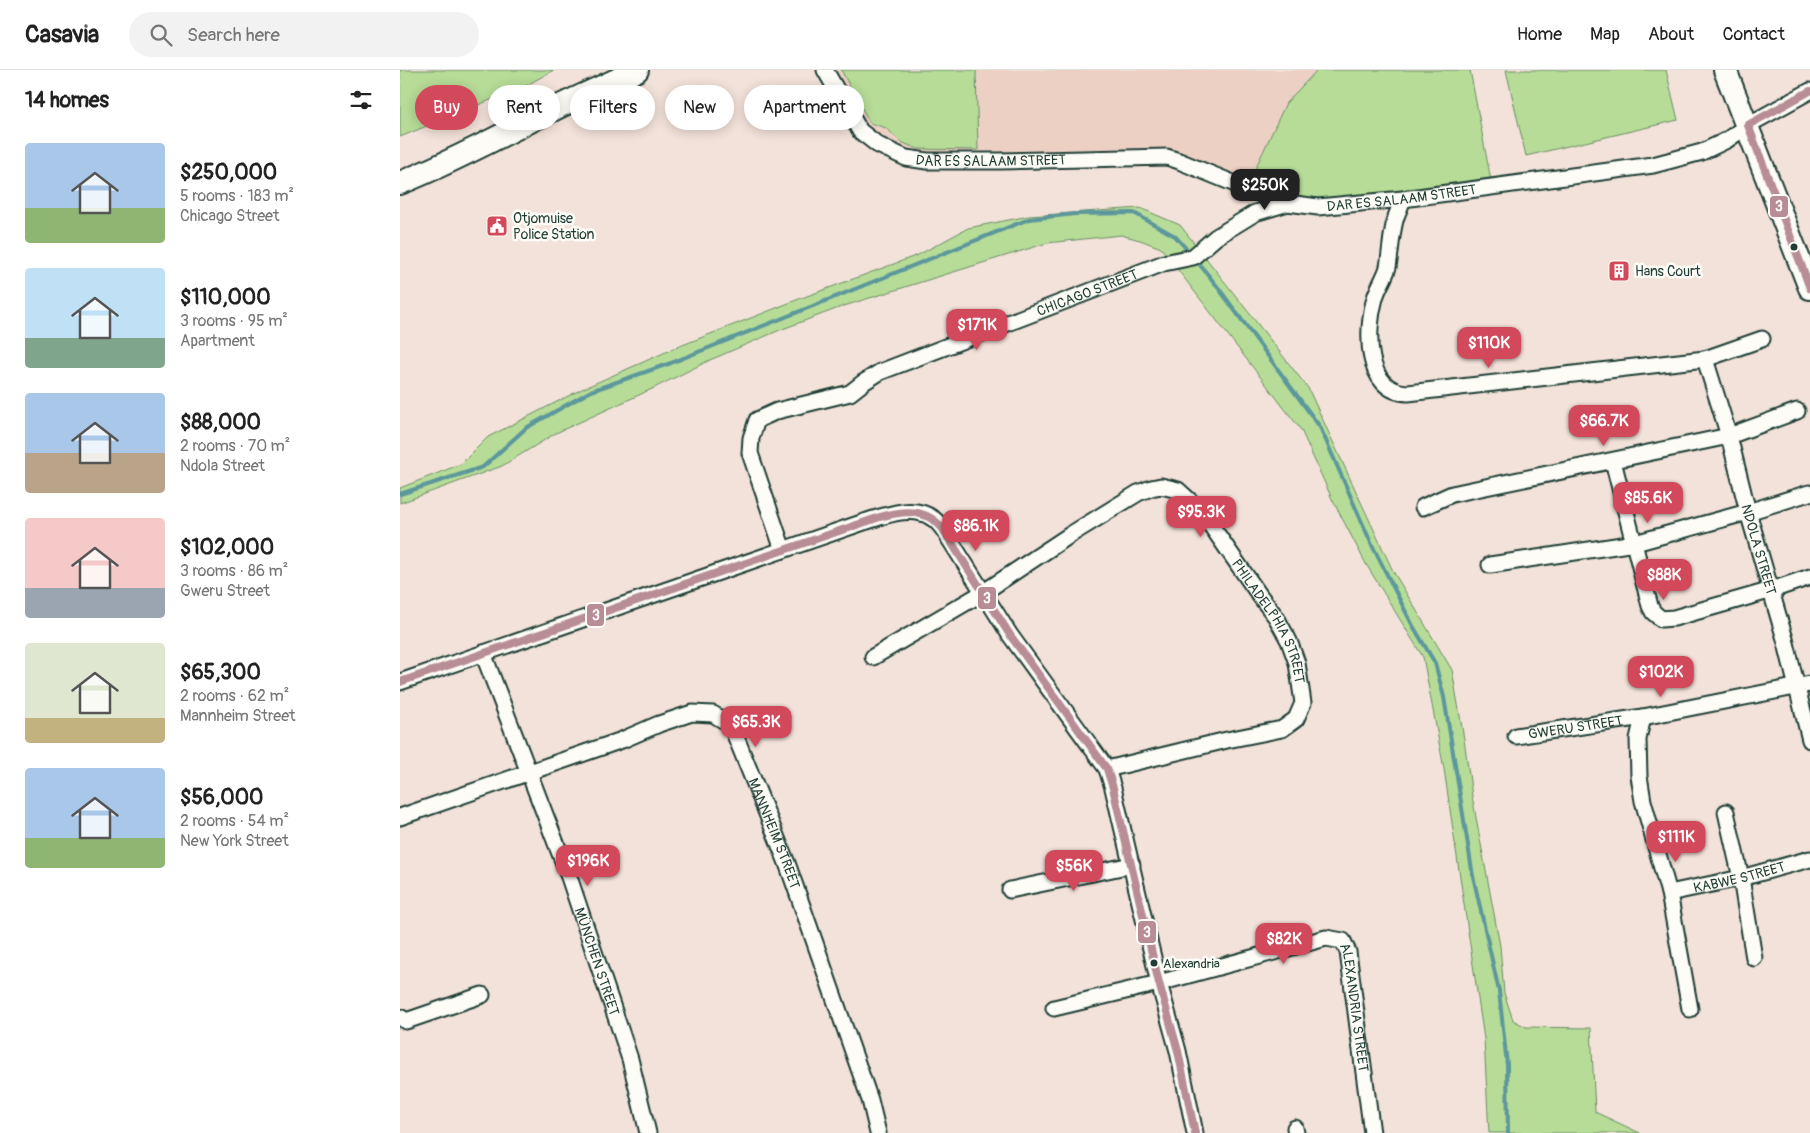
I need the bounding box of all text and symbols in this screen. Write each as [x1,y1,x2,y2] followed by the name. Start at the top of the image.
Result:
[129,12,479,57] search box
[25,20,99,49] text: Casavia
[147,21,175,49] icon: search
[187,23,280,47] text: Search here
[1517,23,1562,46] text: Home
[1590,23,1620,46] text: Map
[1648,23,1694,46] text: About
[1722,23,1785,46] text: Contact
[415,85,478,130] chip: Buy
[488,85,560,130] chip: Rent
[570,85,655,130] chip: Filters
[665,85,734,130] chip: New
[744,85,864,130] chip: Apartment
[347,86,375,114] icon: filters
[25,87,109,114] text: 14 homes
[914,151,1066,170] street label: DAR ES SALAAM STREET
[180,159,277,186] text: $250,000
[65,163,125,223] icon: home
[1230,168,1300,211] pin: $250K
[1242,175,1288,195] text: $250K
[1326,181,1478,215] street label: DAR ES SALAAM STREET
[180,186,294,206] text: 5 rooms · 183 m²
[1769,195,1789,218] line badge: 3
[1775,198,1783,215] text: 3
[180,206,279,226] text: Chicago Street
[513,210,595,243] place label: Otjomuise Police Station
[485,214,509,238] public building icon: Otjomuise Police Station
[1789,242,1799,252] unlabelled marker
[1607,259,1631,283] building icon: Hans Court
[1635,263,1701,280] place label: Hans Court
[1034,266,1140,320] street label: CHICAGO STREET
[180,284,271,311] text: $110,000
[65,288,125,348] icon: home
[942,308,1012,351] pin: $171K
[180,311,288,331] text: 3 rooms · 95 m²
[957,315,997,335] text: $171K
[1454,326,1524,369] pin: $110K
[180,331,255,351] text: Apartment
[1468,333,1510,353] text: $110K
[1563,404,1645,447] pin: $66.7K
[180,409,261,436] text: $88,000
[1580,411,1628,431] text: $66.7K
[65,413,125,473] icon: home
[180,436,290,456] text: 2 rooms · 70 m²
[180,456,265,476] text: Ndola Street
[1607,482,1689,524] pin: $85.6K
[1624,488,1672,508] text: $85.6K
[1160,496,1242,538] pin: $95.3K
[1177,502,1225,522] text: $95.3K
[1737,503,1780,597] street label: NDOLA STREET
[935,510,1017,552] pin: $86.1K
[953,516,999,536] text: $86.1K
[180,534,274,561] text: $102,000
[65,538,125,598] icon: home
[1228,556,1308,685] street label: PHILADELPHIA STREET
[1634,558,1694,601] pin: $88K
[180,561,288,581] text: 3 rooms · 86 m²
[1647,565,1681,585] text: $88K
[180,581,270,601] text: Gweru Street
[977,586,997,610] line badge: 3
[983,590,991,607] text: 3
[586,603,605,627] line badge: 3
[592,607,600,624] text: 3
[1626,656,1696,698] pin: $102K
[180,659,261,686] text: $65,300
[1639,662,1683,682] text: $102K
[65,663,125,723] icon: home
[180,686,289,706] text: 2 rooms · 62 m²
[180,706,296,726] text: Mannheim Street
[715,706,797,748] pin: $65.3K
[732,712,780,732] text: $65.3K
[1527,712,1624,743] street label: GWERU STREET
[744,776,803,891] street label: MANNHEIM STREET
[180,784,263,811] text: $56,000
[65,788,125,848] icon: home
[180,811,289,831] text: 2 rooms · 54 m²
[1641,820,1711,863] pin: $111K
[1657,827,1695,847] text: $111K
[180,831,289,851] text: New York Street
[553,844,623,887] pin: $196K
[1044,850,1104,892] pin: $56K
[567,851,609,871] text: $196K
[1056,856,1092,876] text: $56K
[1692,858,1787,897] street label: KABWE STREET
[571,905,623,1018] street label: MÜNCHEN STREET
[1137,920,1157,944] line badge: 3
[1254,922,1314,965] pin: $82K
[1143,924,1151,941] text: 3
[1266,929,1302,949] text: $82K
[1336,940,1372,1073] street label: ALEXANDRIA STREET
[1163,956,1220,972] place label: Alexandria
[1149,958,1159,968] marker: Alexandria

